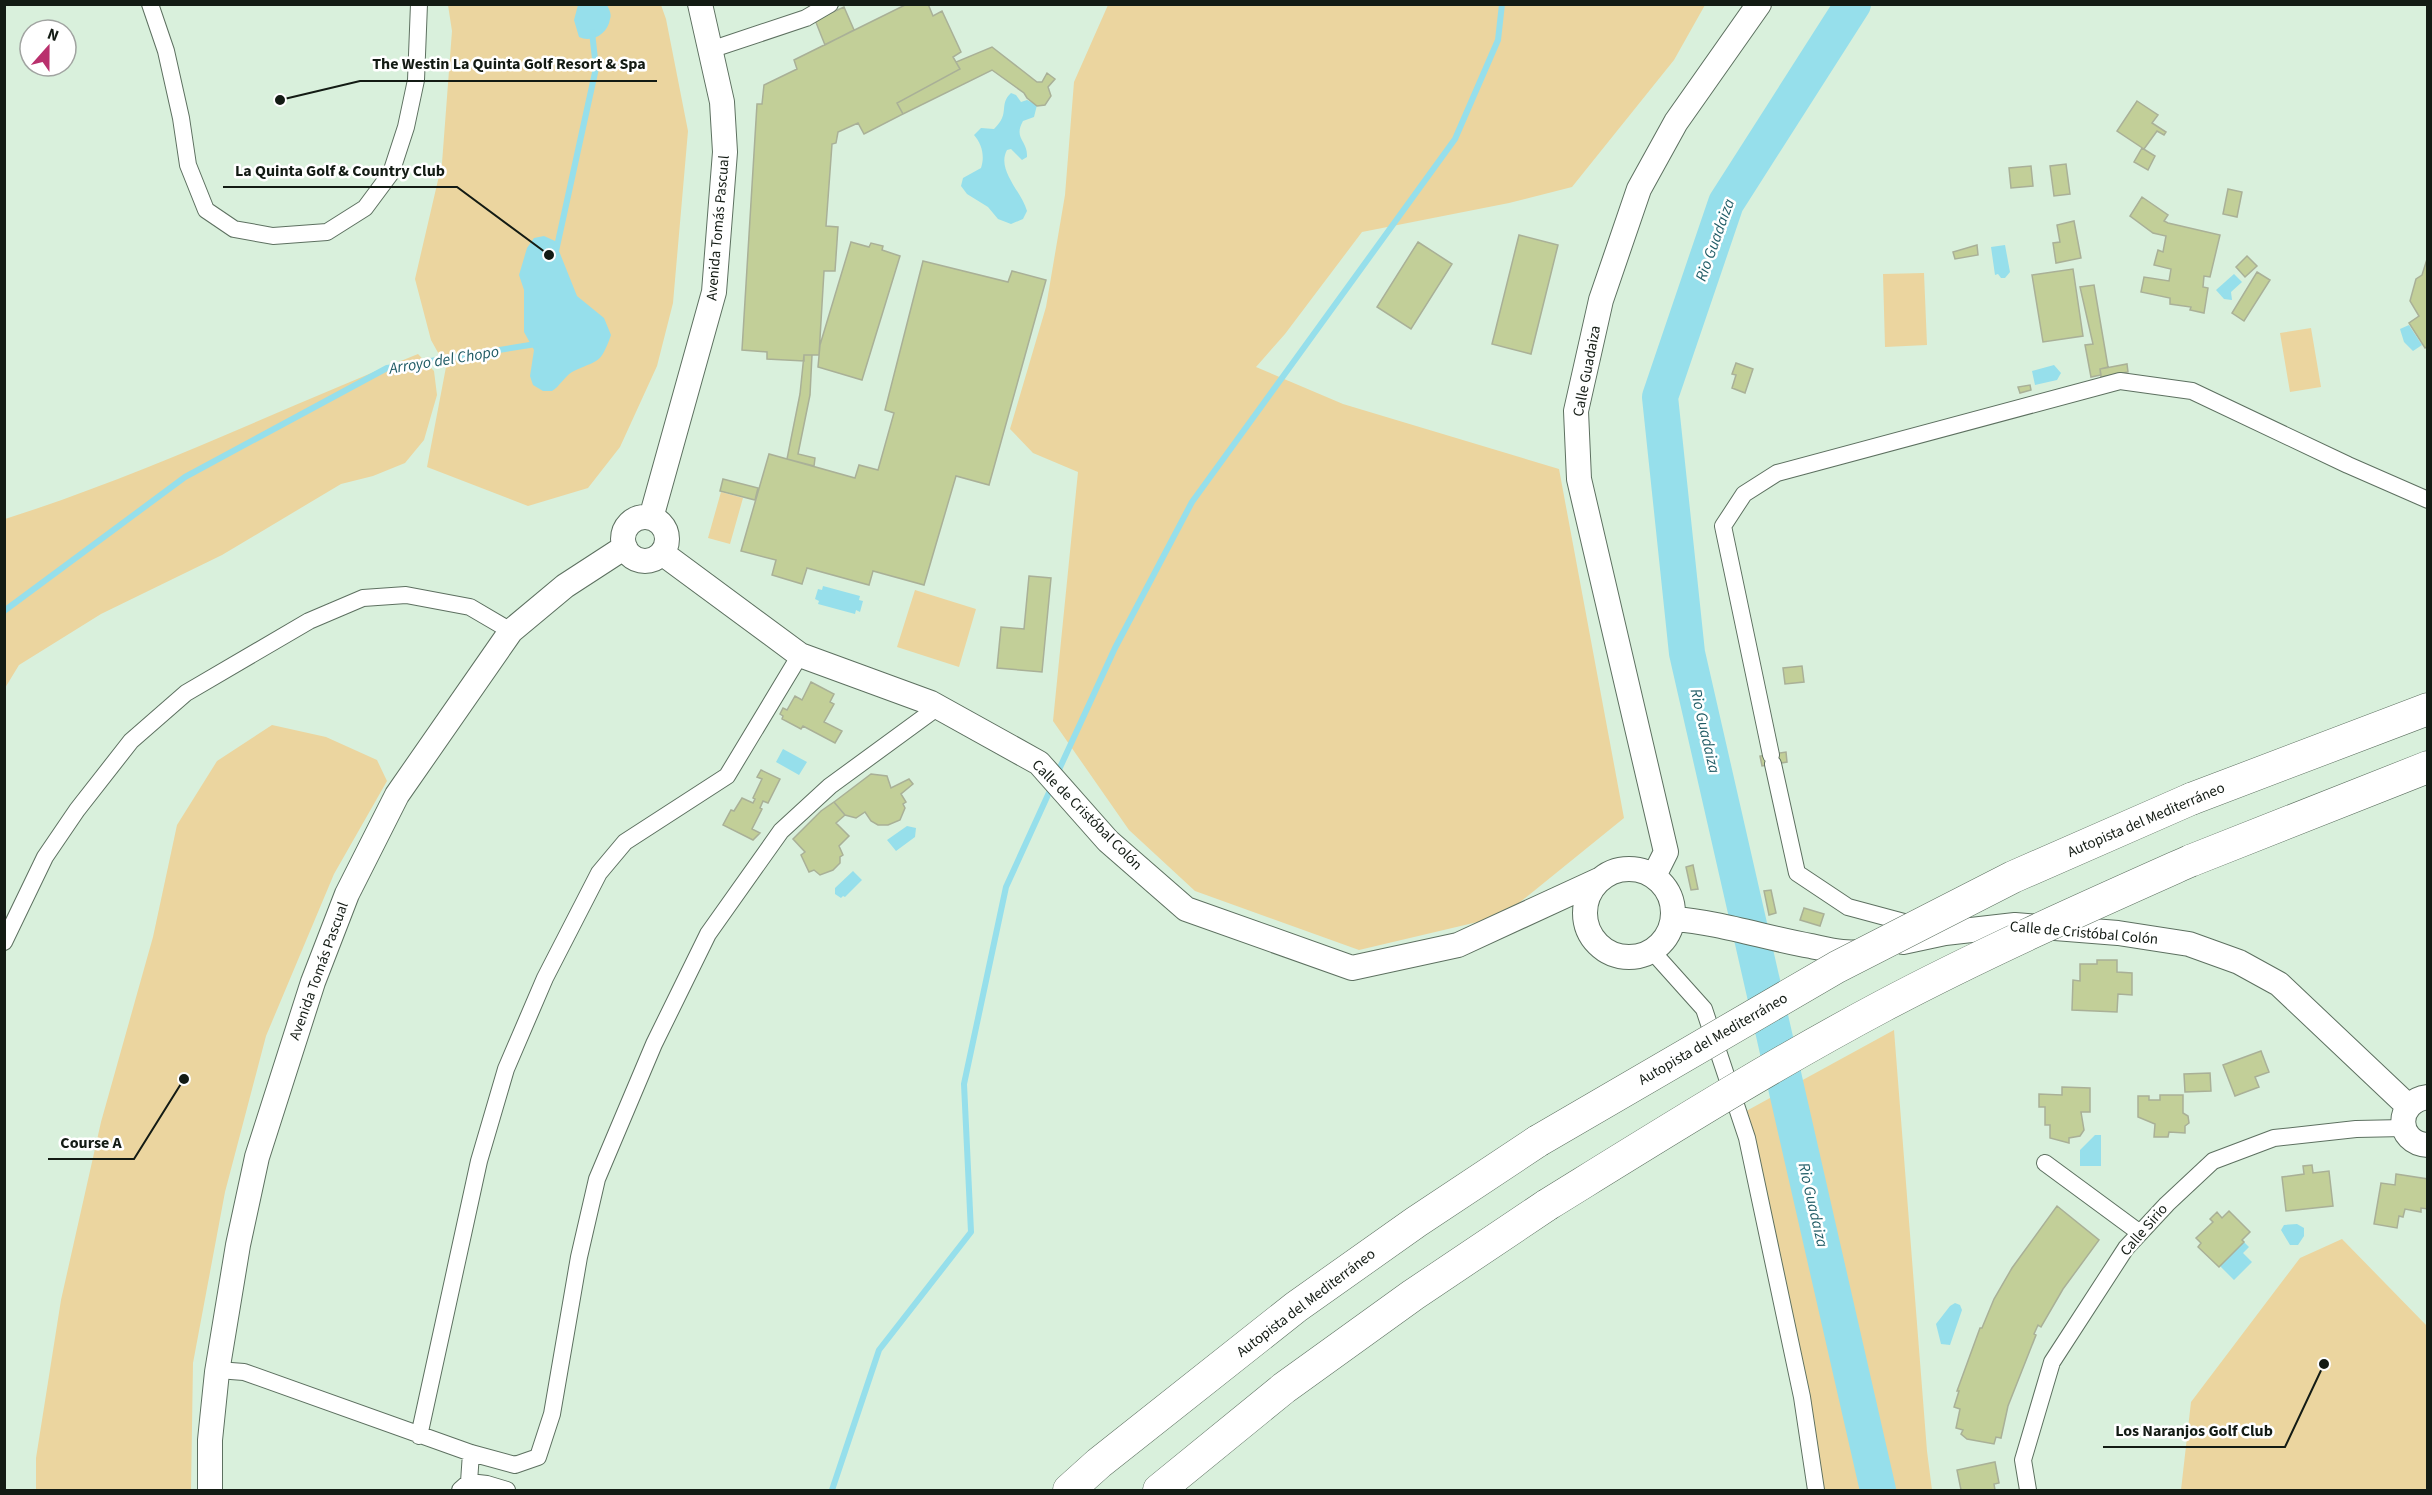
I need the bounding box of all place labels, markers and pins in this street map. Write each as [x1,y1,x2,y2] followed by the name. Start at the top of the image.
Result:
[360,47,657,81] callout: The Westin La Quinta Golf Resort & Spa
[223,153,457,187] callout: La Quinta Golf & Country Club
[48,1125,134,1159] callout: Course A
[2103,1413,2285,1447] callout: Los Naranjos Golf Club

